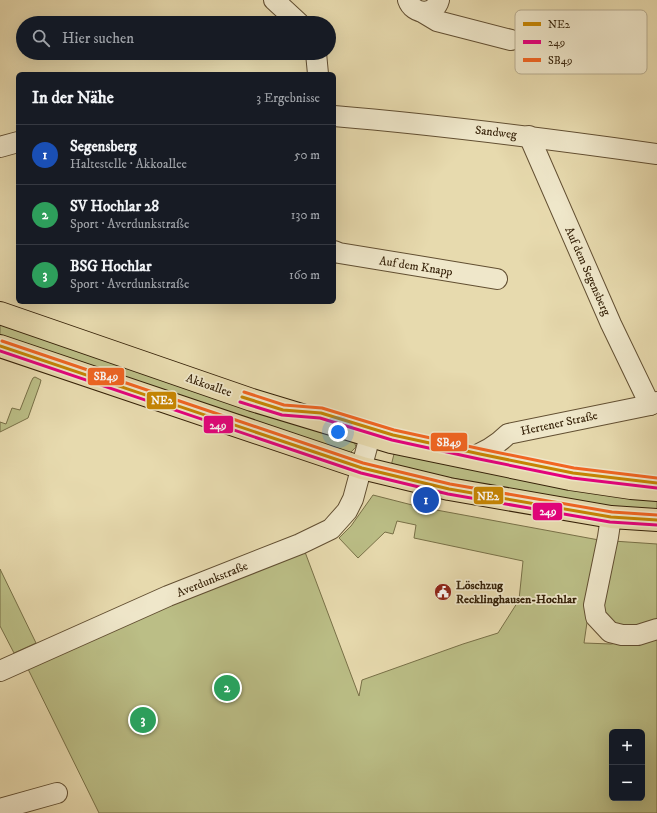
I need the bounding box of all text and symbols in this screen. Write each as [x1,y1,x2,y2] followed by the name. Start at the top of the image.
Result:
[515,10,647,74] legend
[16,16,336,60] search box
[548,18,571,32] text: NE2
[30,27,52,49] icon: search
[62,29,134,48] text: Hier suchen
[548,36,565,50] text: 249
[548,54,573,68] text: SB49
[32,87,114,109] text: In der Nähe
[256,90,320,106] text: 3 Ergebnisse
[474,122,518,143] street label: Sandweg
[70,137,137,156] text: Segensberg
[43,147,47,163] text: 1
[294,147,320,163] text: 50 m
[70,156,187,172] text: Haltestelle · Akkoallee
[70,197,159,216] text: SV Hochlar 28
[42,207,48,223] text: 2
[291,207,320,223] text: 130 m
[70,216,189,232] text: Sport · Averdunkstraße
[561,224,614,318] street label: Auf dem Segensberg
[378,253,454,280] street label: Auf dem Knapp
[70,257,152,276] text: BSG Hochlar
[43,267,47,283] text: 3
[289,267,320,283] text: 160 m
[70,276,189,292] text: Sport · Averdunkstraße
[87,367,125,386] line badge: SB49
[94,370,119,384] text: SB49
[184,371,234,400] street label: Akkoallee
[146,391,177,410] line badge: NE2
[151,394,174,408] text: NE2
[519,408,599,439] street label: Hertener Straße
[203,415,234,434] line badge: 249
[209,419,227,433] text: 249
[328,422,348,442] your location
[430,432,468,452] line badge: SB49
[437,436,462,450] text: SB49
[413,485,439,515] pin: 1
[473,486,504,505] line badge: NE2
[477,490,500,504] text: NE2
[532,502,563,521] line badge: 249
[539,505,557,519] text: 249
[174,558,250,601] street label: Averdunkstraße
[456,578,577,607] place label: Löschzug Recklinghausen-Hochlar
[433,582,453,602] public building icon: Löschzug Recklinghausen-Hochlar
[214,673,240,703] pin: 2
[130,705,156,735] pin: 3
[609,729,645,801] map controls
[609,729,645,765] button: +
[609,765,645,801] button: −

